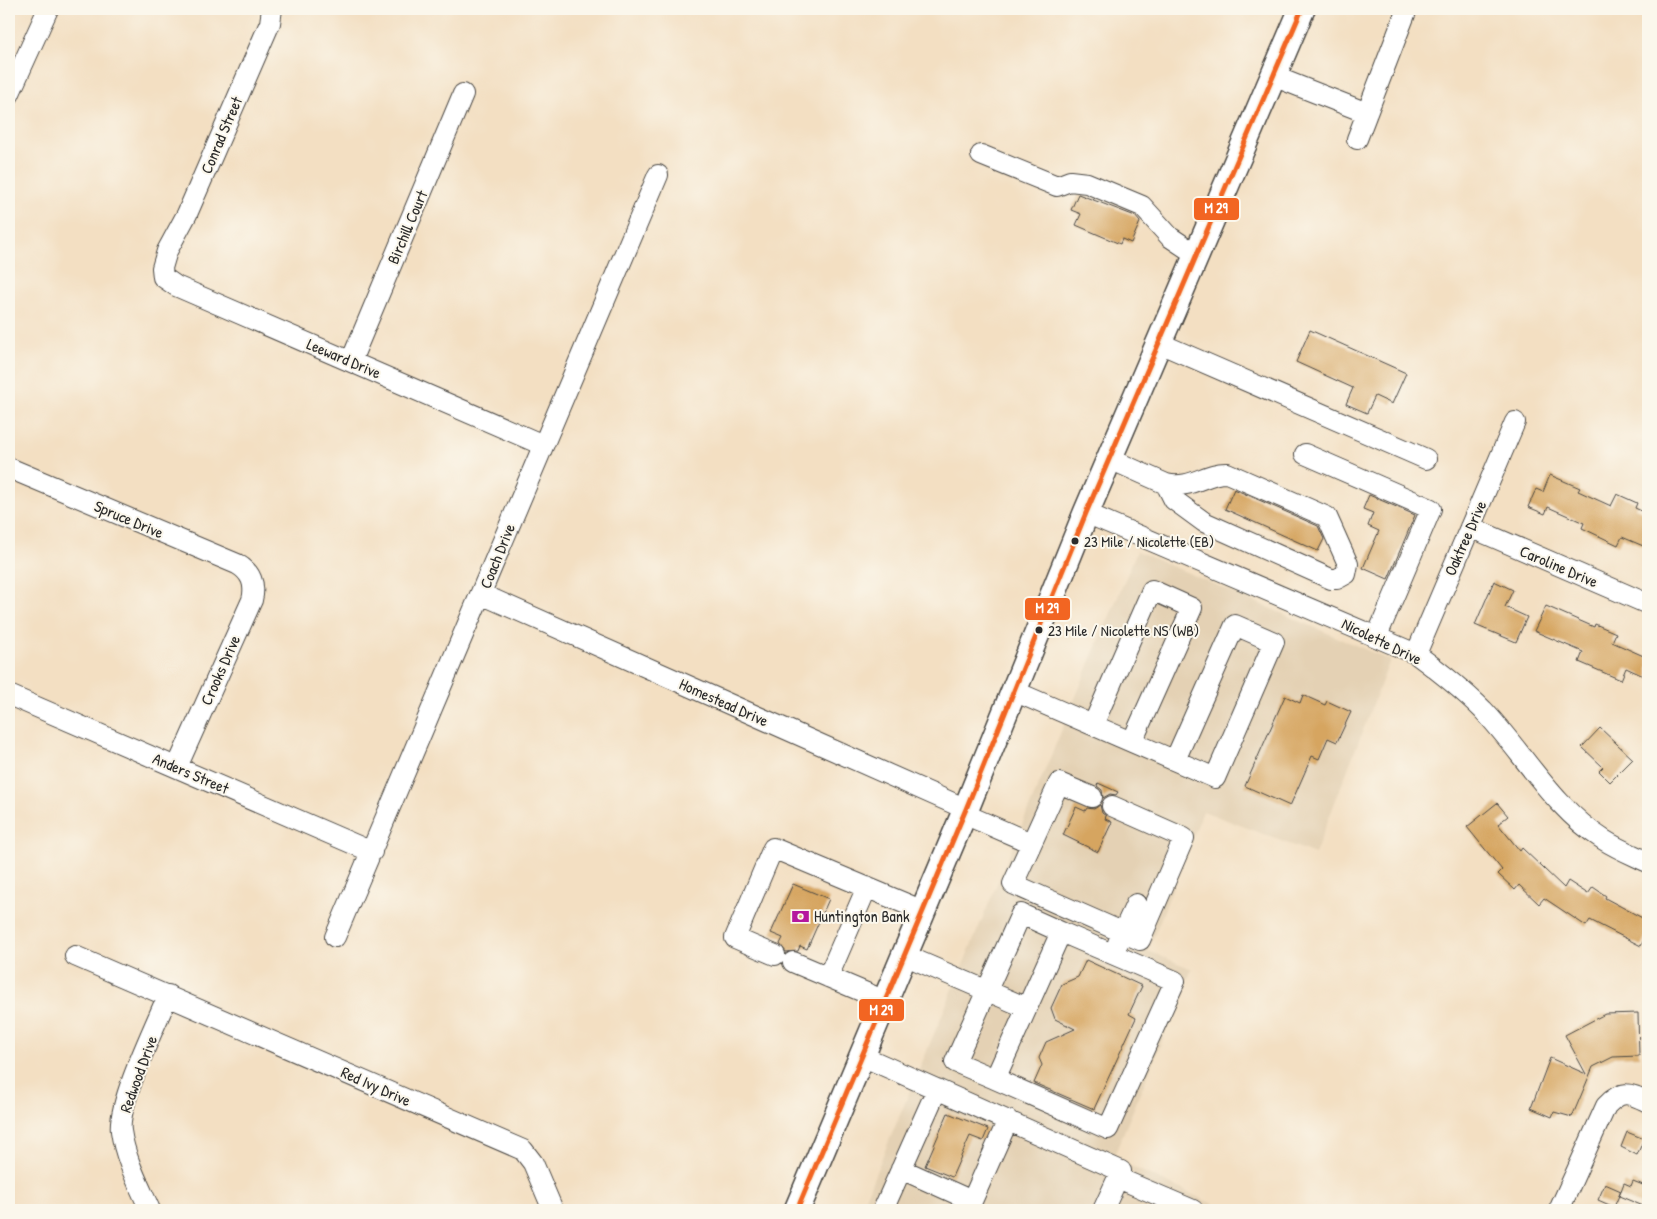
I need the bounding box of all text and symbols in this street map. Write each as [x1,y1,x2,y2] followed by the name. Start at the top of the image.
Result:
[195,92,247,177] street label: Conrad Street
[382,186,433,267] street label: Birchill Court
[1193,197,1240,221] line badge: M 29
[1204,198,1228,217] text: M 29
[304,333,385,384] street label: Leeward Drive
[91,495,168,544] street label: Spruce Drive
[1439,496,1492,579] street label: Oaktree Drive
[474,520,520,592] street label: Coach Drive
[1084,531,1214,552] place label: 23 Mile / Nicolette (EB)
[1070,536,1080,546] marker: 23 Mile / Nicolette (EB)
[1517,540,1602,593] street label: Caroline Drive
[1024,597,1071,621] line badge: M 29
[1035,598,1059,617] text: M 29
[1338,612,1426,670] street label: Nicolette Drive
[1048,620,1199,641] place label: 23 Mile / Nicolette NS (WB)
[1034,625,1044,635] marker: 23 Mile / Nicolette NS (WB)
[195,631,245,708] street label: Crooks Drive
[676,673,773,732] street label: Homestead Drive
[149,747,233,799] street label: Anders Street
[814,905,910,927] place label: Huntington Bank
[790,906,810,926] bank icon: Huntington Bank
[858,998,905,1022] line badge: M 29
[869,1000,893,1019] text: M 29
[114,1032,162,1115] street label: Redwood Drive
[338,1061,415,1111] street label: Red Ivy Drive

